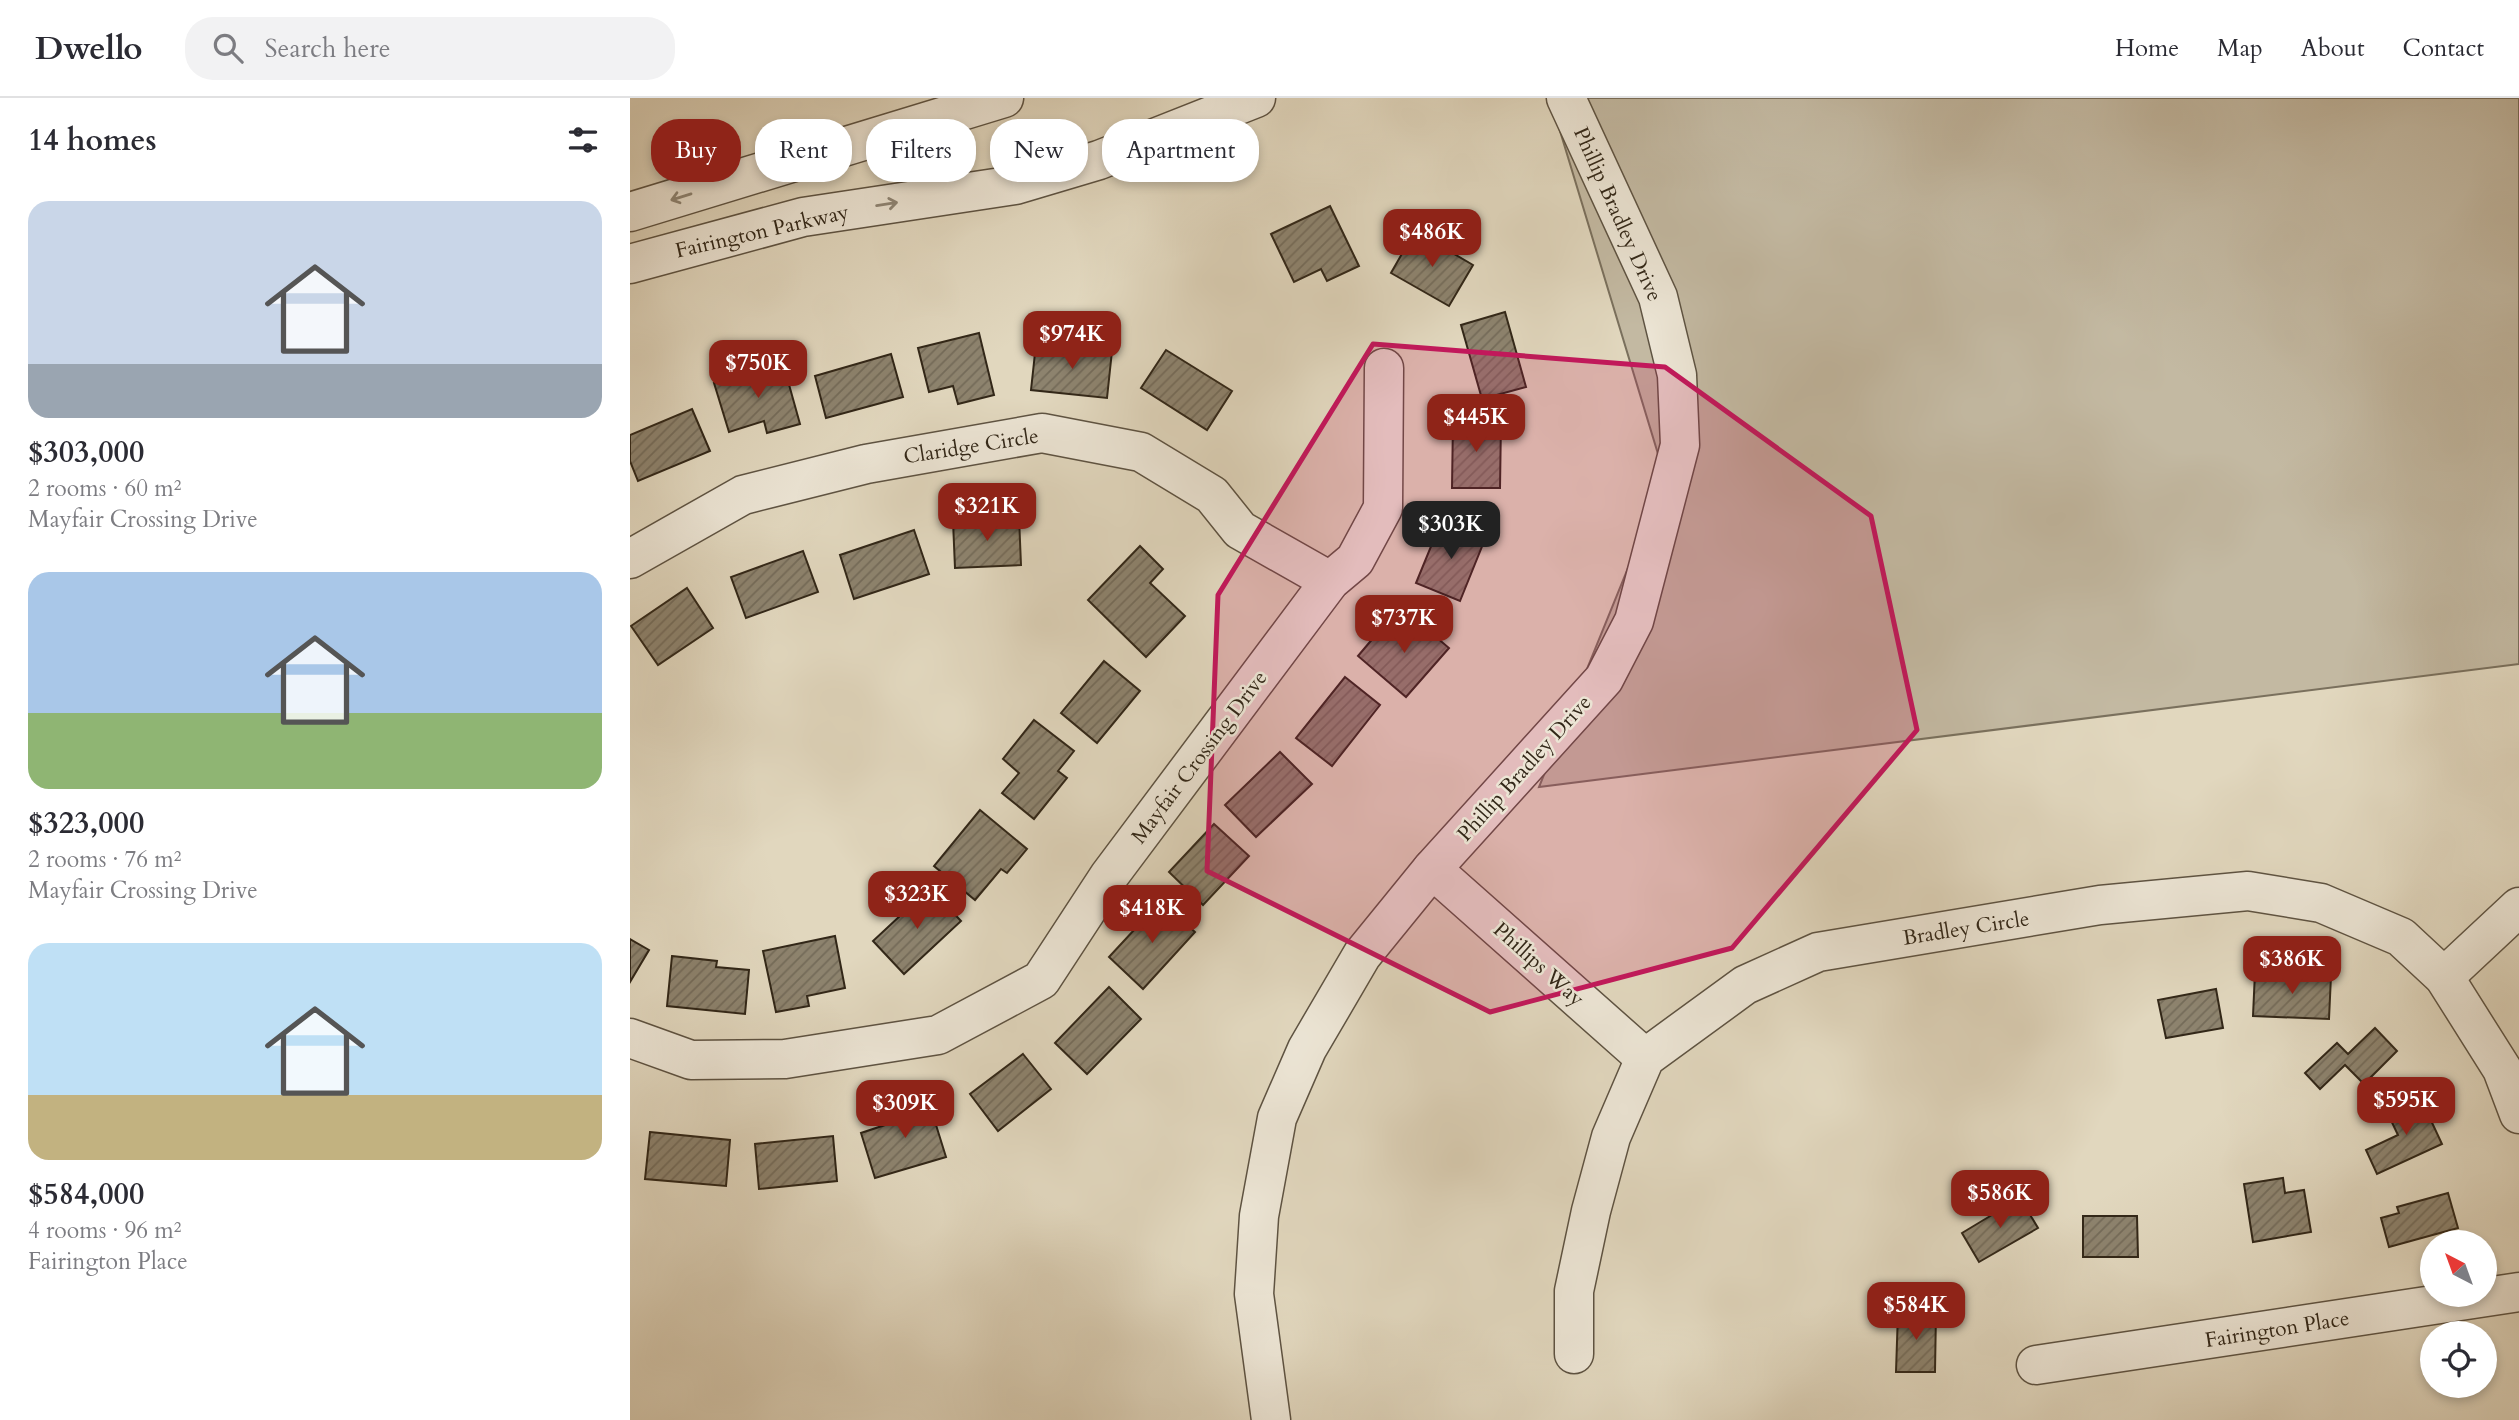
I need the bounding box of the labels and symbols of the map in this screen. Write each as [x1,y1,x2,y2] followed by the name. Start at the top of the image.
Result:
[1566,123,1669,306] street label: Phillip Bradley Drive
[670,191,692,204] one-way arrow
[673,197,852,266] street label: Fairington Parkway
[875,197,898,210] one-way arrow
[1383,209,1481,269] pin: $486K
[1023,312,1121,371] pin: $974K
[709,341,807,400] pin: $750K
[1427,394,1525,454] pin: $445K
[902,422,1041,471] street label: Claridge Circle
[938,484,1036,543] pin: $321K
[1402,502,1500,561] pin: $303K
[1355,596,1453,655] pin: $737K
[1125,665,1274,850] street label: Mayfair Crossing Drive
[1451,689,1598,848] street label: Phillip Bradley Drive
[868,872,966,931] pin: $323K
[1103,886,1201,945] pin: $418K
[1901,904,2032,953] street label: Bradley Circle
[1487,916,1591,1013] street label: Phillips Way
[2243,936,2341,996] pin: $386K
[2357,1077,2455,1137] pin: $595K
[856,1080,954,1140] pin: $309K
[1951,1170,2049,1230] pin: $586K
[2420,1230,2497,1307] north arrow
[1867,1282,1965,1342] pin: $584K
[2203,1304,2351,1355] street label: Fairington Place

